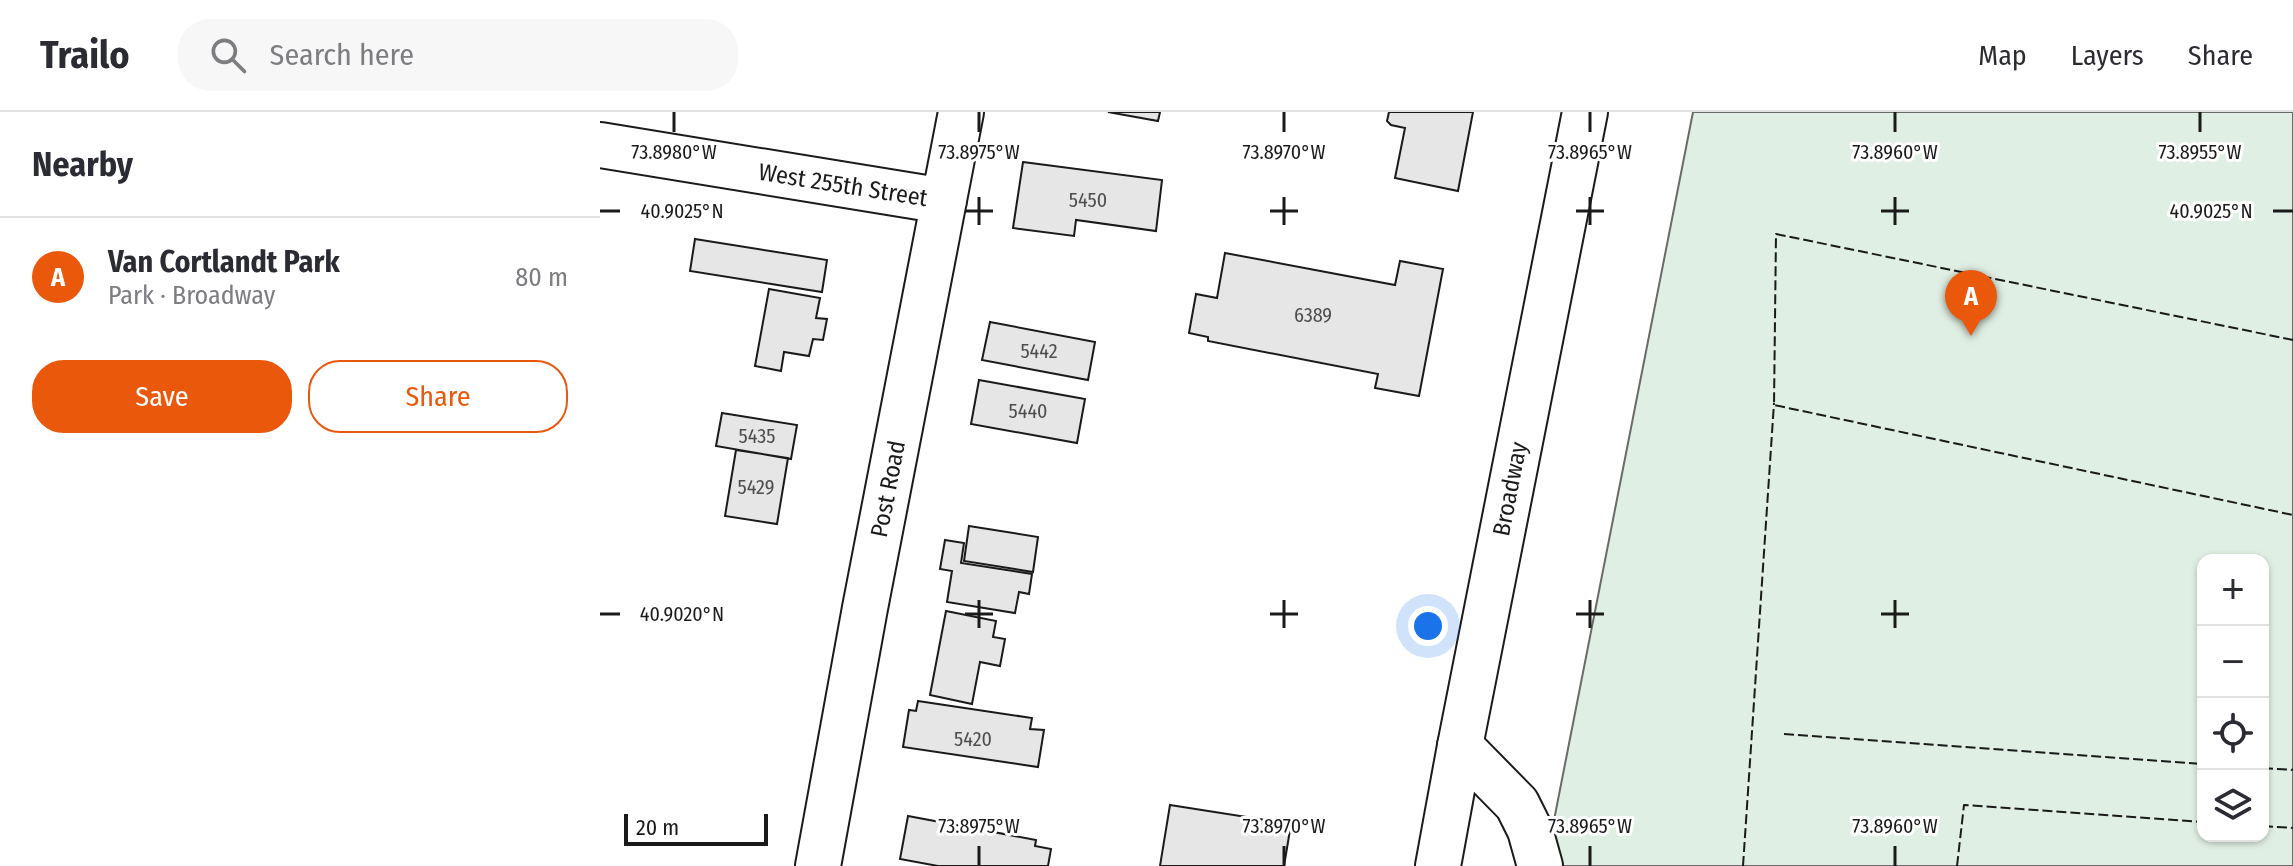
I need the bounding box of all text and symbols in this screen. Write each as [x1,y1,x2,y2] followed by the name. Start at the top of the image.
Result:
[178,19,738,91] search box
[40,32,130,78] text: Trailo
[206,33,250,77] icon: search
[270,37,414,73] text: Search here
[1978,39,2027,72] text: Map
[2071,39,2144,72] text: Layers
[2188,39,2253,72] text: Share
[631,140,717,164] text: 73.8980°W
[938,140,1020,164] text: 73.8975°W
[1242,140,1326,164] text: 73.8970°W
[1548,140,1632,164] text: 73.8965°W
[1852,140,1938,164] text: 73.8960°W
[2158,140,2242,164] text: 73.8955°W
[32,144,133,185] text: Nearby
[756,158,930,212] street label: West 255th Street
[1069,188,1107,212] house number: 5450
[640,199,724,223] text: 40.9025°N
[2169,199,2253,223] text: 40.9025°N
[108,244,340,280] text: Van Cortlandt Park
[51,262,65,293] text: A
[515,262,568,293] text: 80 m
[1945,270,1997,336] pin: A
[108,280,275,311] text: Park · Broadway
[1294,303,1332,327] house number: 6389
[1020,339,1058,363] house number: 5442
[32,360,292,433] button: Save
[308,360,568,433] button: Share
[1009,399,1047,423] house number: 5440
[739,424,775,448] house number: 5435
[865,438,911,540] street label: Post Road
[1487,439,1533,538] street label: Broadway
[738,475,775,499] house number: 5429
[2197,554,2269,842] map controls
[2197,554,2269,626] button: +
[640,602,724,626] text: 40.9020°N
[1408,606,1448,646] your location
[2197,626,2269,698] button: −
[2197,698,2269,770] button: locate
[954,727,992,751] house number: 5420
[2197,770,2269,842] button: layers
[624,810,768,846] scale bar
[636,814,679,841] text: 20 m
[938,814,1020,838] text: 73.8975°W
[1242,814,1326,838] text: 73.8970°W
[1548,814,1632,838] text: 73.8965°W
[1852,814,1938,838] text: 73.8960°W

